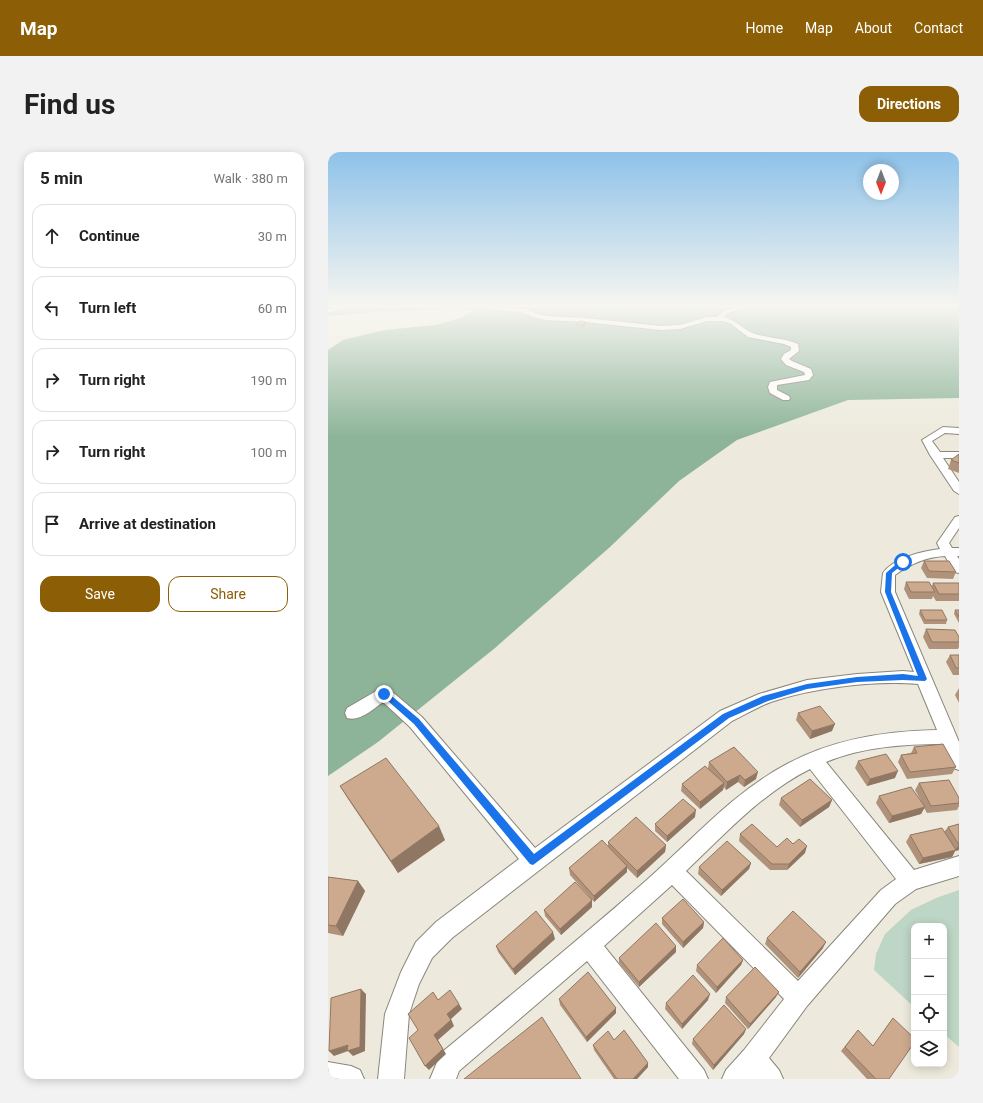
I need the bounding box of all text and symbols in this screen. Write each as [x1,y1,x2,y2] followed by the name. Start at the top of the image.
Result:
[20,17,58,40] text: Map
[745,20,783,36] text: Home
[805,20,833,36] text: Map
[855,20,892,36] text: About
[914,20,963,36] text: Contact
[859,86,959,122] button: Directions
[24,88,115,121] text: Find us
[863,164,899,200] north arrow
[40,168,83,188] text: 5 min
[213,171,288,186] text: Walk · 380 m
[41,225,63,247] icon: ahead
[79,227,140,245] text: Continue
[258,229,287,244] text: 30 m
[41,297,63,319] icon: left
[79,299,136,317] text: Turn left
[258,301,287,316] text: 60 m
[41,369,63,391] icon: right
[79,371,145,389] text: Turn right
[250,373,287,388] text: 190 m
[41,441,63,463] icon: right
[79,443,145,461] text: Turn right
[250,445,287,460] text: 100 m
[41,513,63,535] icon: arrive
[79,515,216,533] text: Arrive at destination
[894,553,912,571] route start
[40,576,160,612] button: Save
[168,576,288,612] button: Share
[375,685,393,703] route end
[911,923,947,1067] map controls
[911,923,947,959] button: +
[911,959,947,995] button: −
[911,995,947,1031] button: locate
[911,1031,947,1067] button: layers

